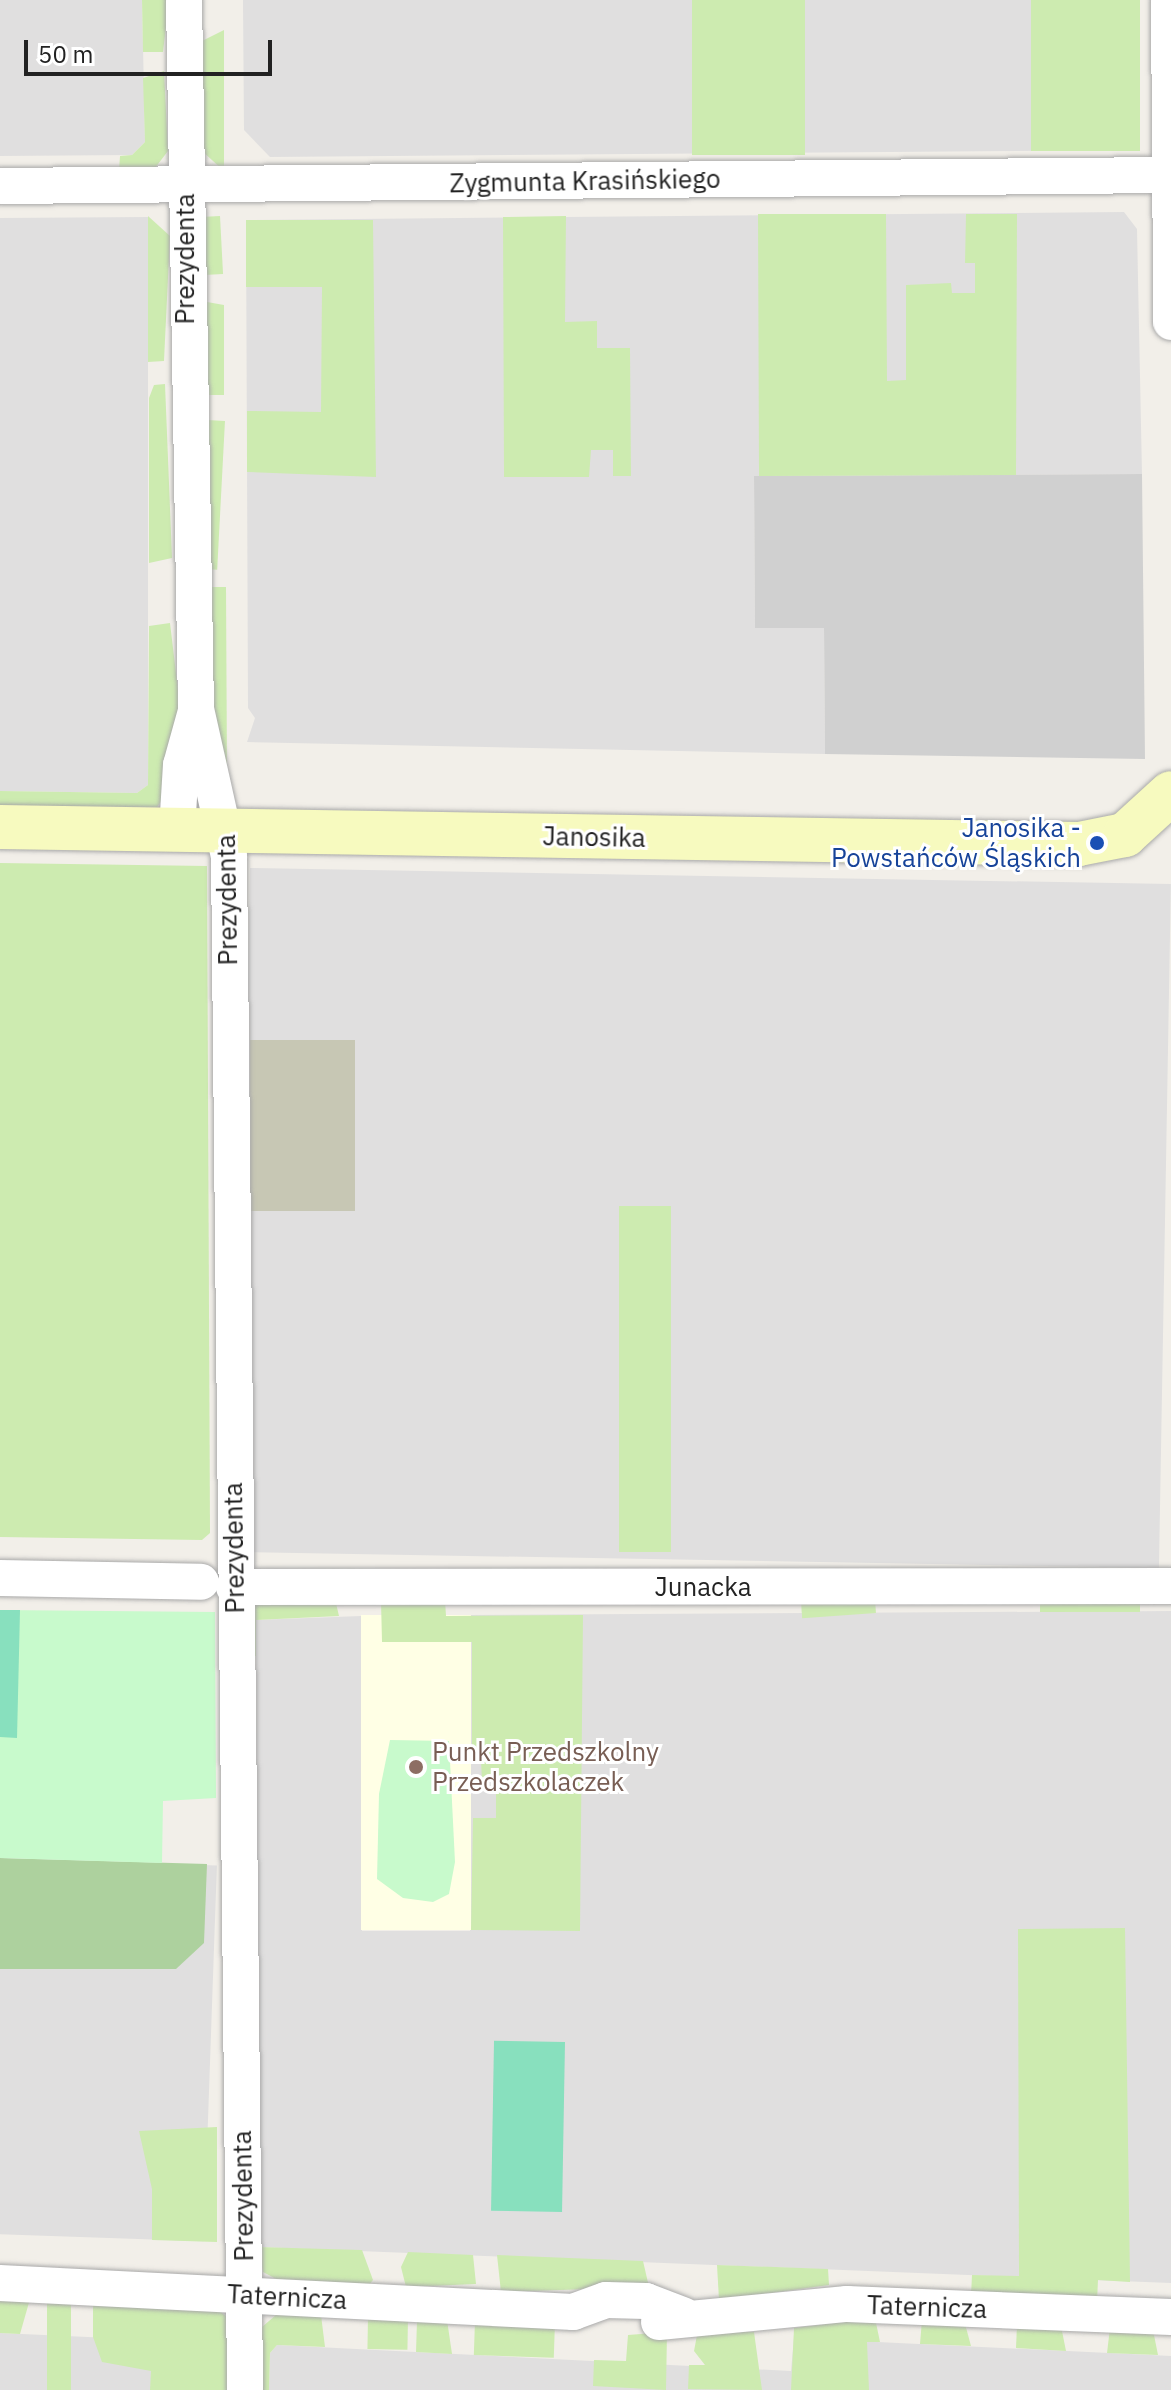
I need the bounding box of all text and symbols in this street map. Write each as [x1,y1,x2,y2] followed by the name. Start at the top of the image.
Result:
[28,24,276,74] scale bar
[38,38,93,70] text: 50 m
[449,163,721,199] street label: Zygmunta Krasińskiego
[169,193,201,325] street label: Prezydenta
[831,812,1081,874] place label: Janosika - Powstańców Śląskich
[542,821,646,853] street label: Janosika
[210,834,244,966] street label: Prezydenta
[1088,834,1106,852] marker: Janosika - Powstańców Śląskich
[217,1482,251,1614] street label: Prezydenta
[654,1571,752,1603] street label: Junacka
[432,1736,659,1798] place label: Punkt Przedszkolny Przedszkolaczek
[407,1758,425,1776] marker: Punkt Przedszkolny Przedszkolaczek
[226,2130,260,2262] street label: Prezydenta
[226,2278,348,2316] street label: Taternicza
[866,2289,988,2325] street label: Taternicza

